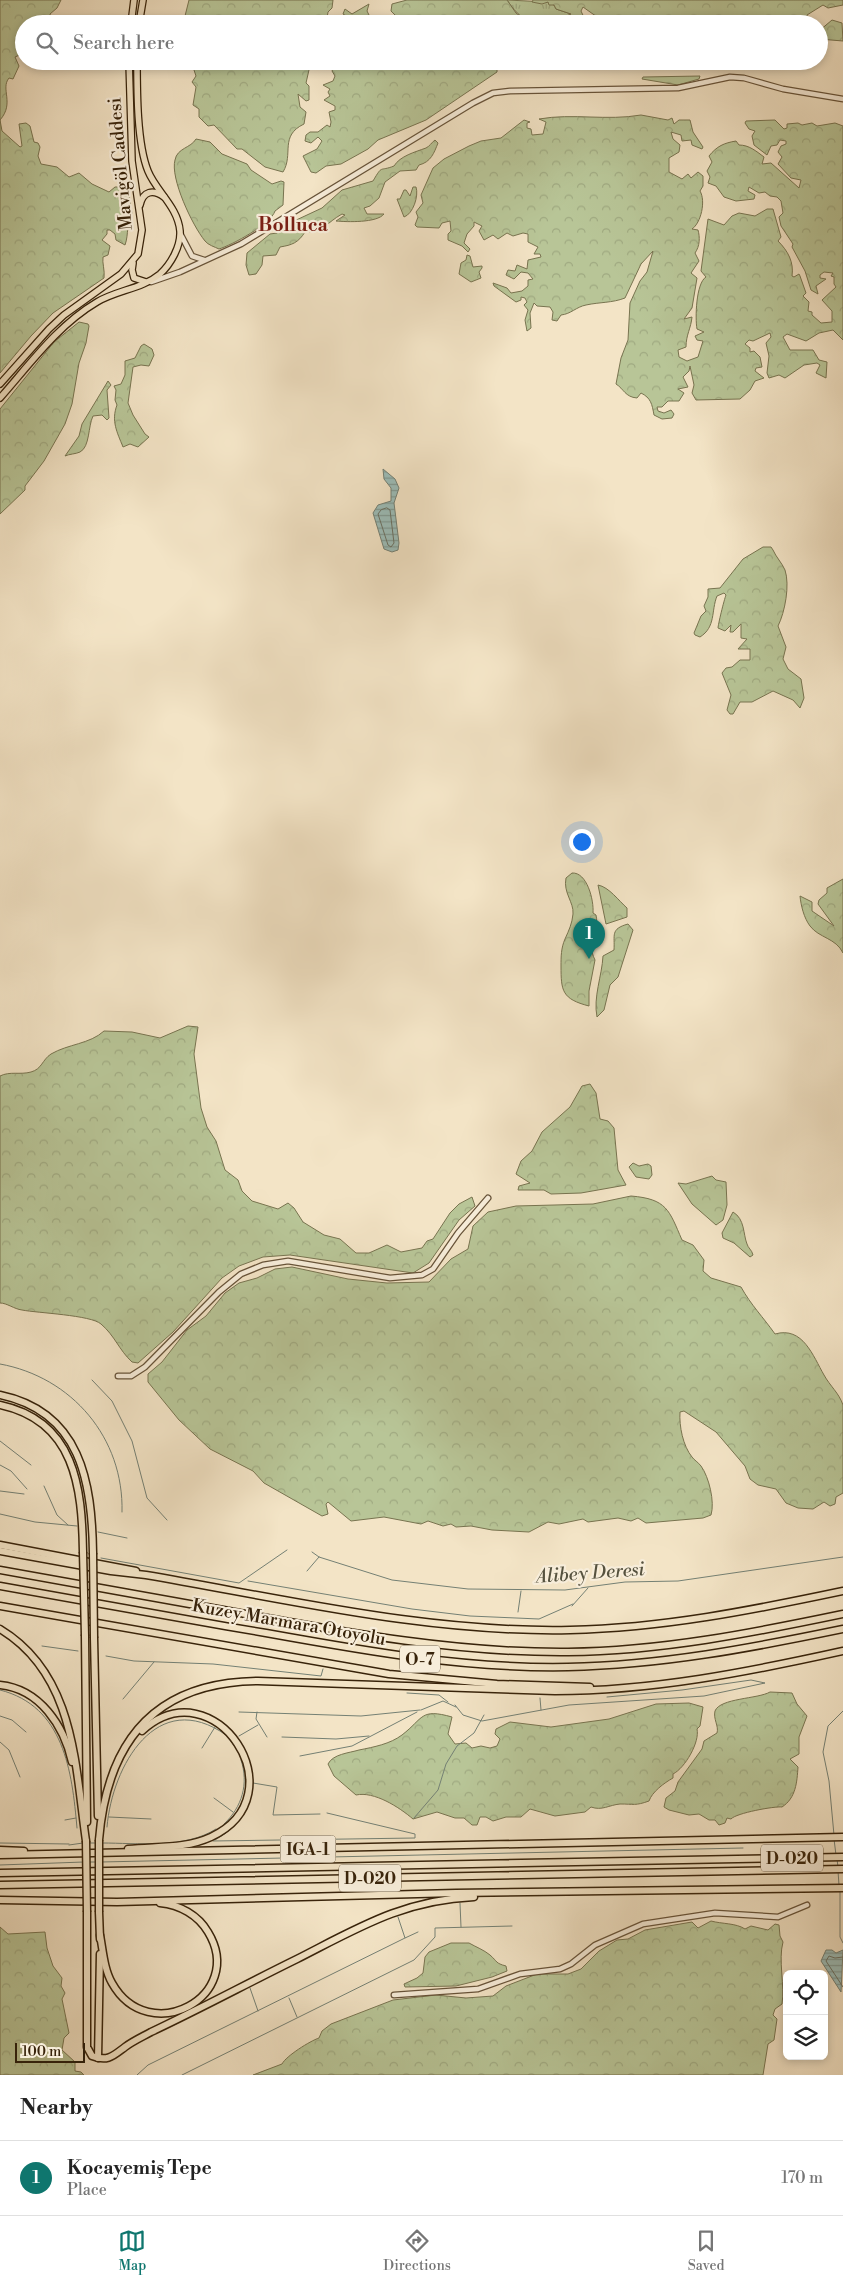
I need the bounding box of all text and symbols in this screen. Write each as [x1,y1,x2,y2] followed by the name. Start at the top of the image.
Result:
[15,15,828,70] search box
[33,29,61,57] icon: search
[73,31,174,55] text: Search here
[103,97,138,231] street label: Mavigöl Caddesi
[258,213,329,237] district label: Bolluca
[569,829,595,855] your location
[573,918,605,959] pin: 1
[533,1557,645,1589] water label: Alibey Deresi
[190,1594,388,1651] street label: Kuzey Marmara Otoyolu
[400,1646,440,1672] road number: O-7
[280,1836,336,1862] road number: IGA-1
[761,1845,823,1872] road number: D-020
[339,1865,401,1892] road number: D-020
[783,1970,828,2060] map controls
[783,1970,828,2015] button: locate
[783,2015,828,2060] button: layers
[15,2040,85,2063] scale bar
[22,2043,61,2061] text: 100 m
[20,2095,93,2121] text: Nearby
[67,2156,212,2180] text: Kocayemiş Tepe
[32,2168,40,2188] text: 1
[781,2168,823,2188] text: 170 m
[67,2180,107,2200] text: Place
[118,2227,146,2275] tab: Map
[383,2227,451,2275] tab: Directions
[688,2227,725,2275] tab: Saved

